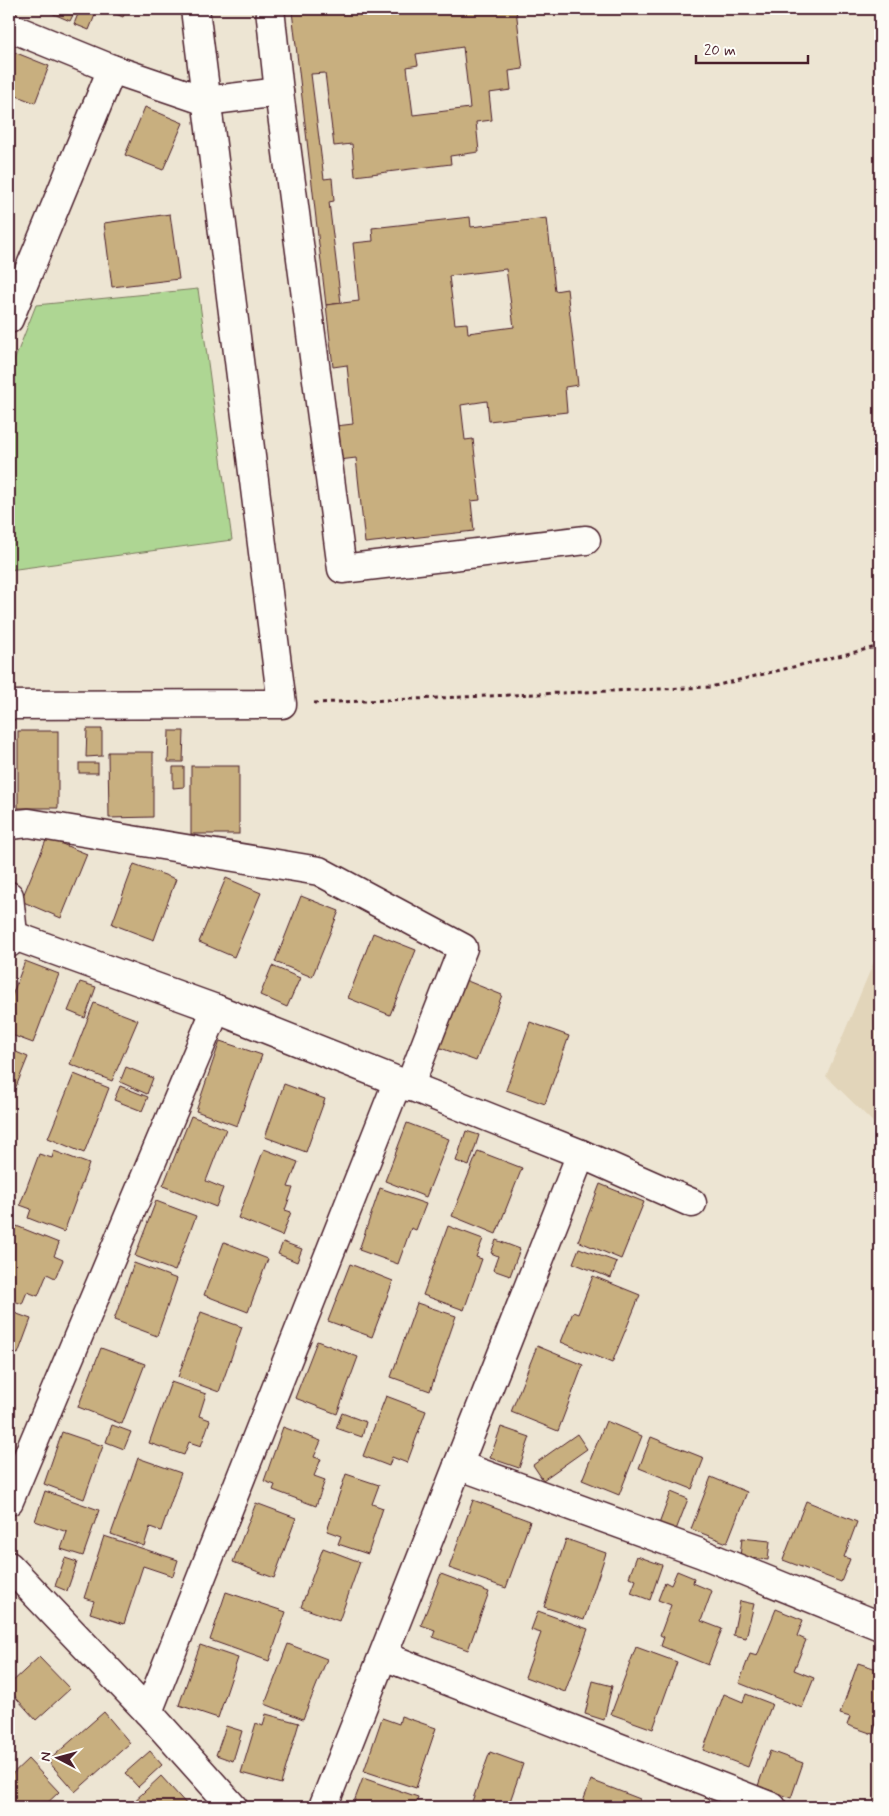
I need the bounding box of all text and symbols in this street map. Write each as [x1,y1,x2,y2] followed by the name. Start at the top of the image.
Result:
[696,32,809,64] scale bar
[704,41,736,61] text: 20 m
[32,1734,82,1784] north arrow
[37,1751,56,1762] text: N

